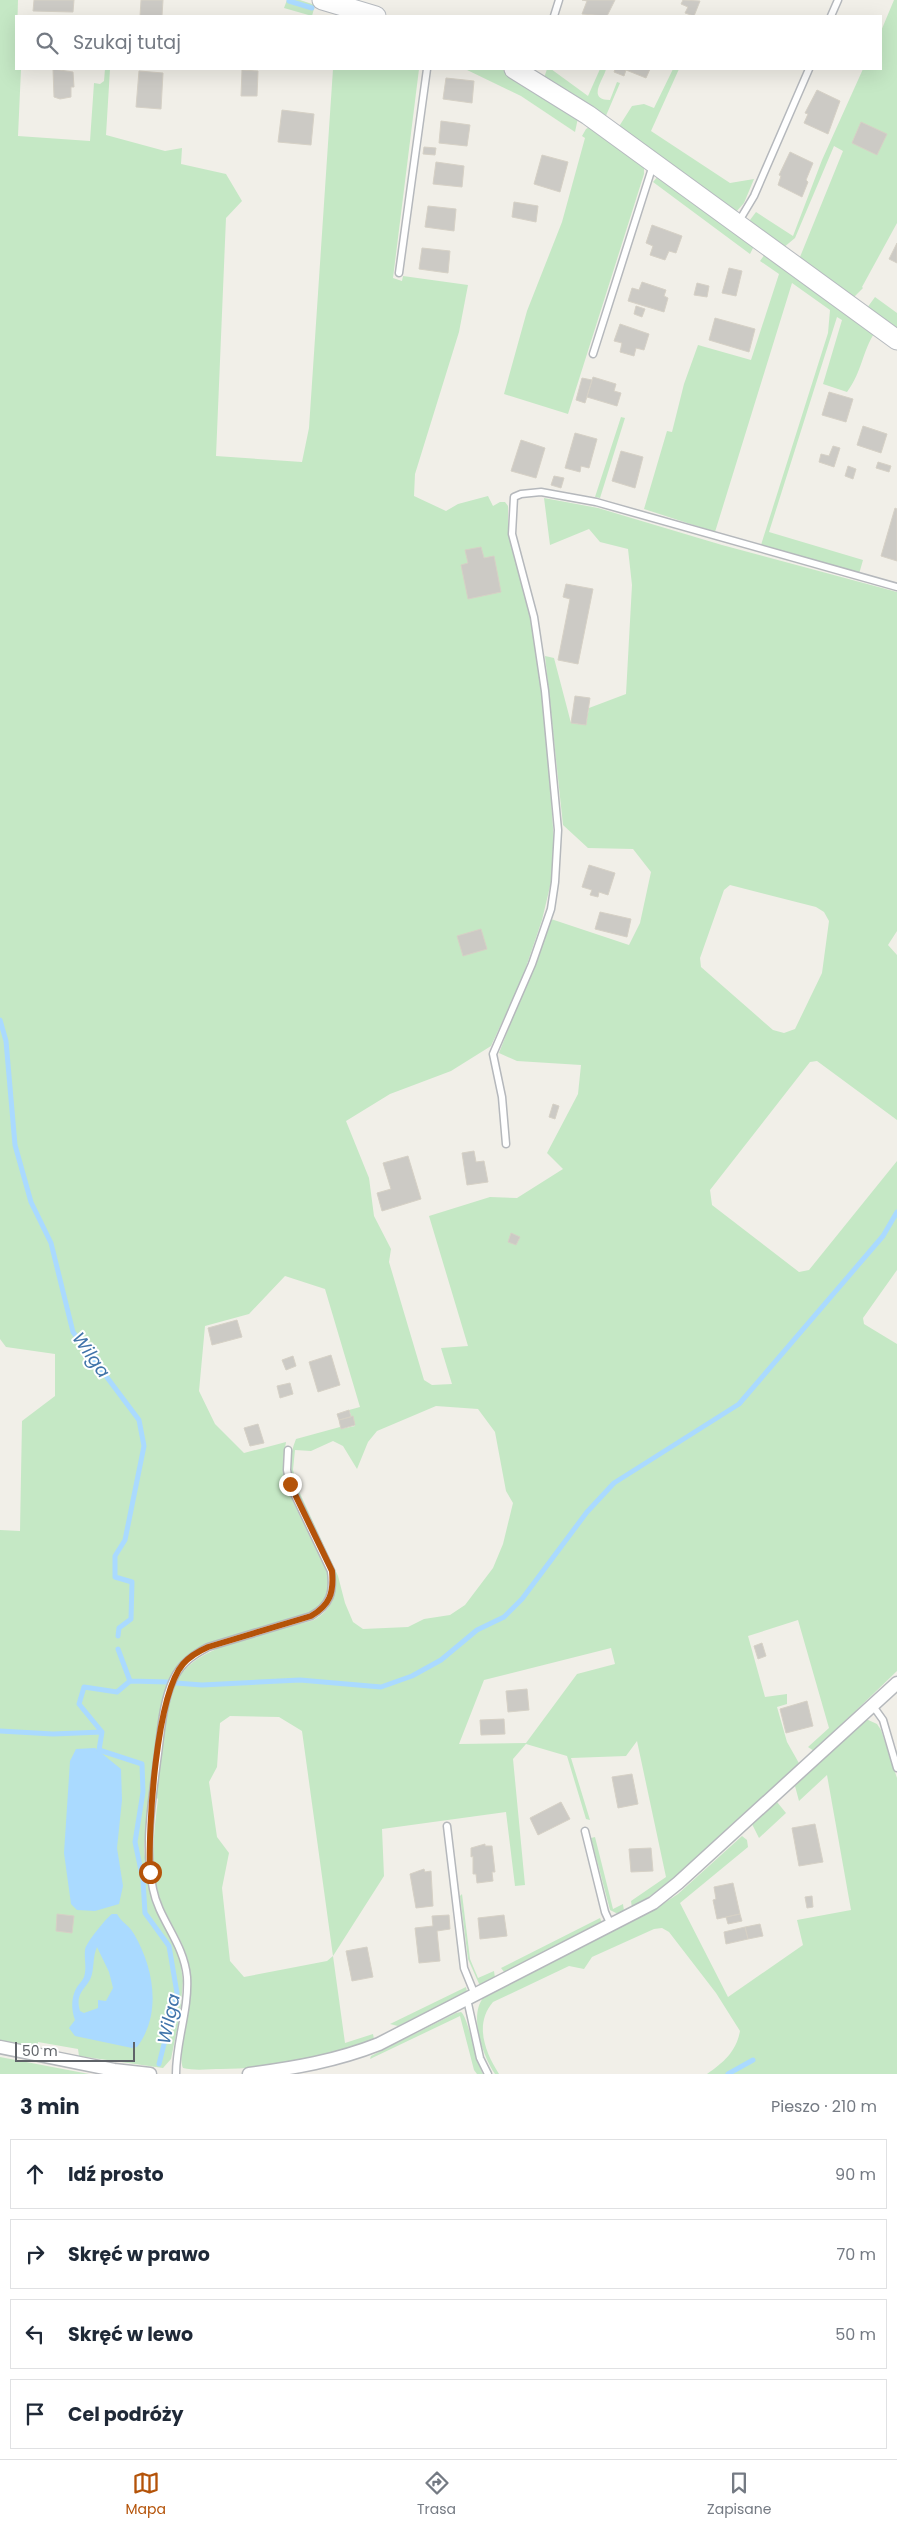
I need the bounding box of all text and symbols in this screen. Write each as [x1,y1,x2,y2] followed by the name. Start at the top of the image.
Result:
[15,15,882,70] search box
[33,29,61,57] icon: search
[73,29,181,56] text: Szukaj tutaj
[67,1327,116,1383] water label: Wilga
[279,1473,302,1496] route end
[139,1861,162,1884] route start
[151,1991,186,2046] water label: Wilga
[15,2039,135,2062] scale bar
[22,2041,58,2061] text: 50 m
[20,2092,80,2121] text: 3 min
[771,2095,877,2118] text: Pieszo · 210 m
[21,2160,49,2188] icon: ahead
[68,2161,164,2188] text: Idź prosto
[835,2163,876,2186] text: 90 m
[21,2240,49,2268] icon: right
[68,2241,210,2268] text: Skręć w prawo
[836,2243,876,2266] text: 70 m
[21,2320,49,2348] icon: left
[68,2321,193,2348] text: Skręć w lewo
[835,2323,876,2346] text: 50 m
[21,2400,49,2428] icon: arrive
[68,2401,183,2428] text: Cel podróży
[126,2469,166,2520] tab: Mapa
[417,2469,456,2520] tab: Trasa
[707,2469,771,2520] tab: Zapisane

